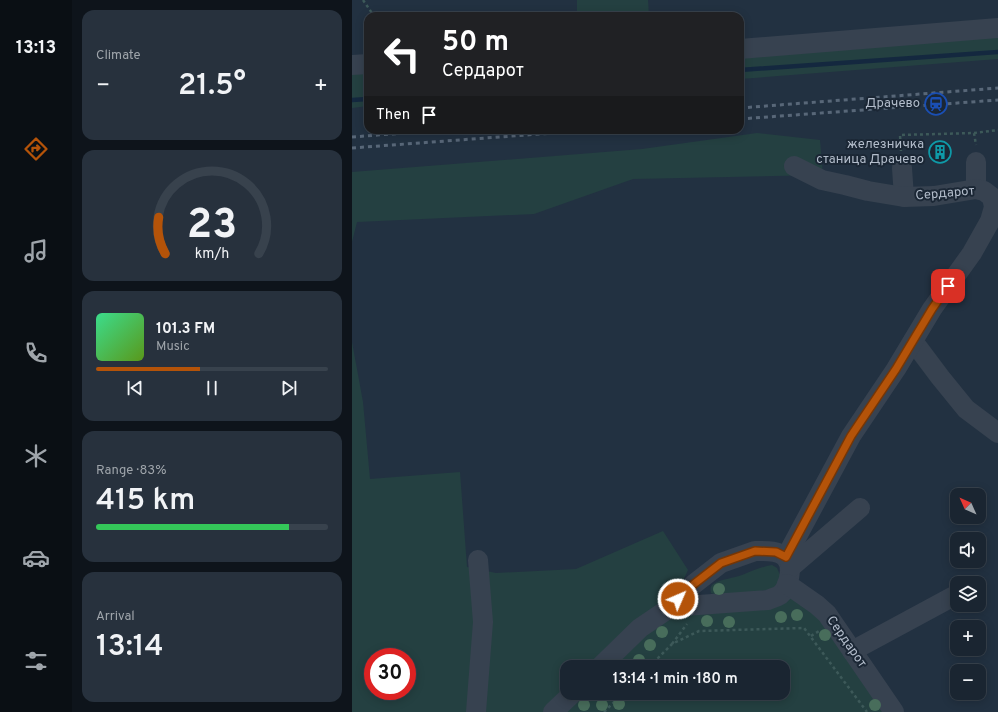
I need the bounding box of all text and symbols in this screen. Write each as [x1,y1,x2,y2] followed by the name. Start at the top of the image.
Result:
[442,25,509,61] text: 50 m
[376,28,428,80] icon: left
[16,37,56,60] text: 13:13
[96,48,141,64] text: Climate
[442,60,524,83] text: Сердарот
[178,68,246,105] text: 21.5°
[96,73,110,100] text: −
[314,73,328,100] text: +
[923,91,949,117] station icon: Драчево
[865,96,920,112] place label: Драчево
[418,104,440,126] icon: arrive
[376,106,410,125] text: Then
[22,135,50,163] icon: directions
[816,137,924,168] place label: железничка станица Драчево
[927,139,953,165] building icon: железничка станица Драчево
[915,183,975,205] street label: Сердарот
[187,199,237,252] text: 23
[22,237,50,265] icon: music
[195,244,229,262] text: km/h
[931,269,965,303] pin
[937,275,959,297] icon: arrive
[156,320,215,339] text: 101.3 FM
[22,339,50,367] icon: phone
[156,339,190,355] text: Music
[124,377,146,399] icon: previous
[201,377,223,399] icon: pause
[278,377,300,399] icon: next
[22,442,50,470] icon: climate
[96,463,166,479] text: Range · 83%
[96,483,195,520] text: 415 km
[950,488,986,524] north arrow
[950,488,986,700] map controls
[950,532,986,568] button: sound
[22,544,50,572] icon: car
[950,576,986,612] button: layers
[657,578,699,620] position arrow
[96,609,135,625] text: Arrival
[822,613,870,671] street label: Сердарот
[950,620,986,656] button: +
[96,629,163,666] text: 13:14
[22,647,50,675] icon: filters
[364,648,416,700] speed limit sign: 30
[950,664,986,700] button: −
[612,670,738,689] text: 13:14 · 1 min · 180 m

